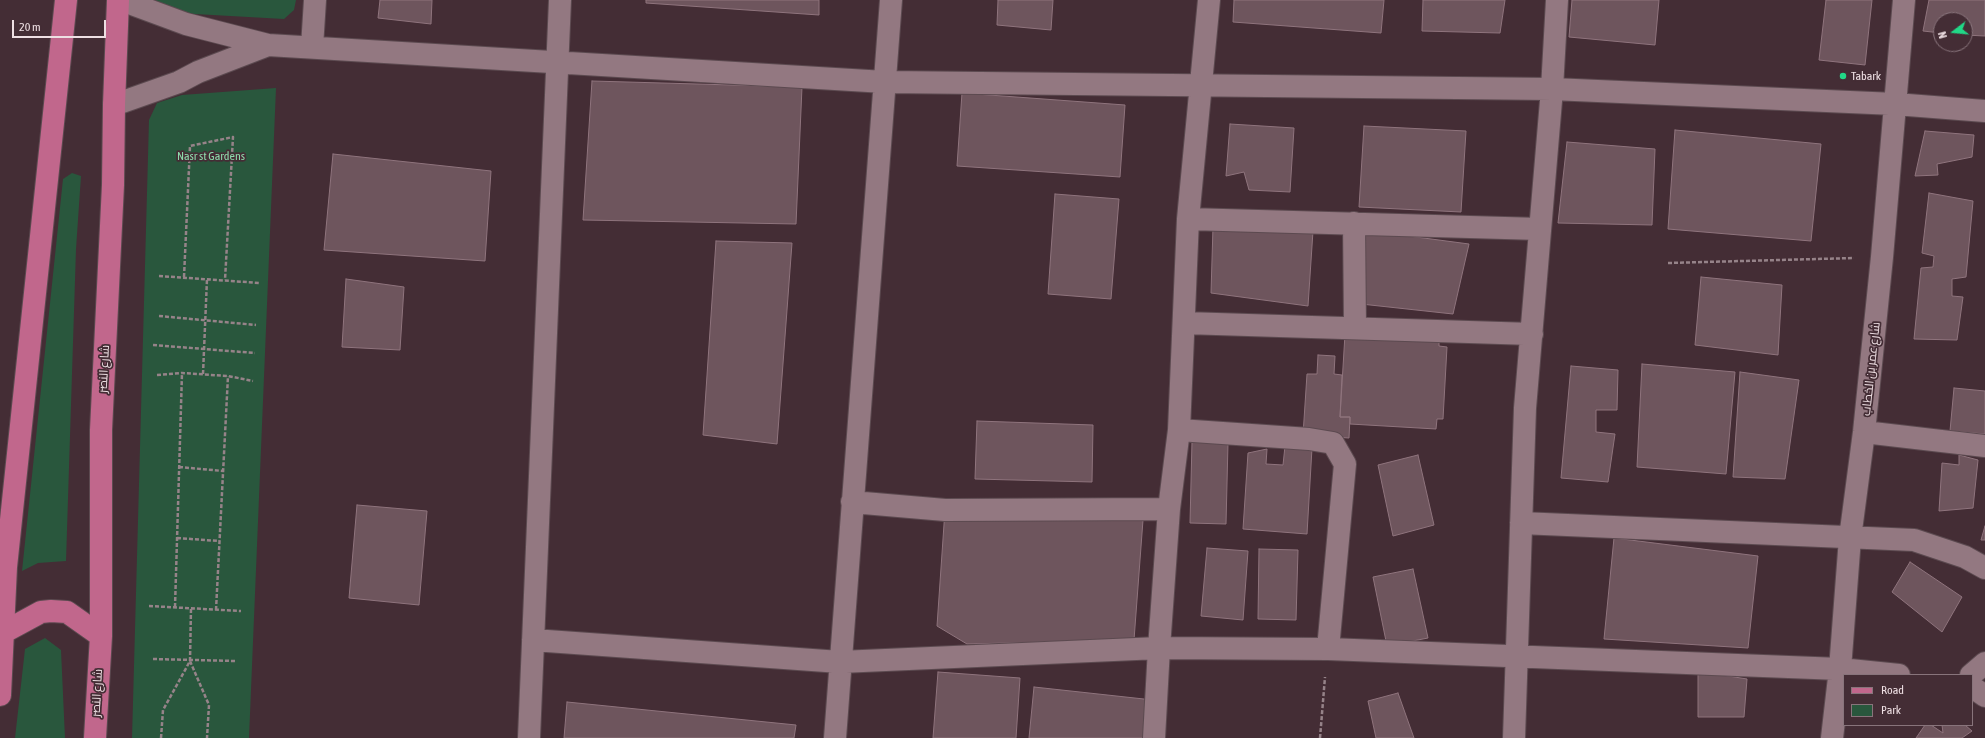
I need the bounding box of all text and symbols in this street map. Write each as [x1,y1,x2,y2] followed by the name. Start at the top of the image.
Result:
[14,12,108,38] scale bar
[1933,12,1973,52] north arrow
[19,20,41,34] text: 20 m
[1936,30,1949,40] text: N
[1851,69,1881,83] place label: Tabark
[1838,71,1848,81] marker: Tabark
[177,149,245,163] park label: Nasr st Gardens
[1859,321,1883,417] street label: شارع عمر بن الخطاب
[96,344,112,394] street label: شارع النصر
[89,668,105,718] street label: شارع النصر
[1843,674,1973,726] legend
[1881,683,1904,697] text: Road
[1881,703,1901,717] text: Park

